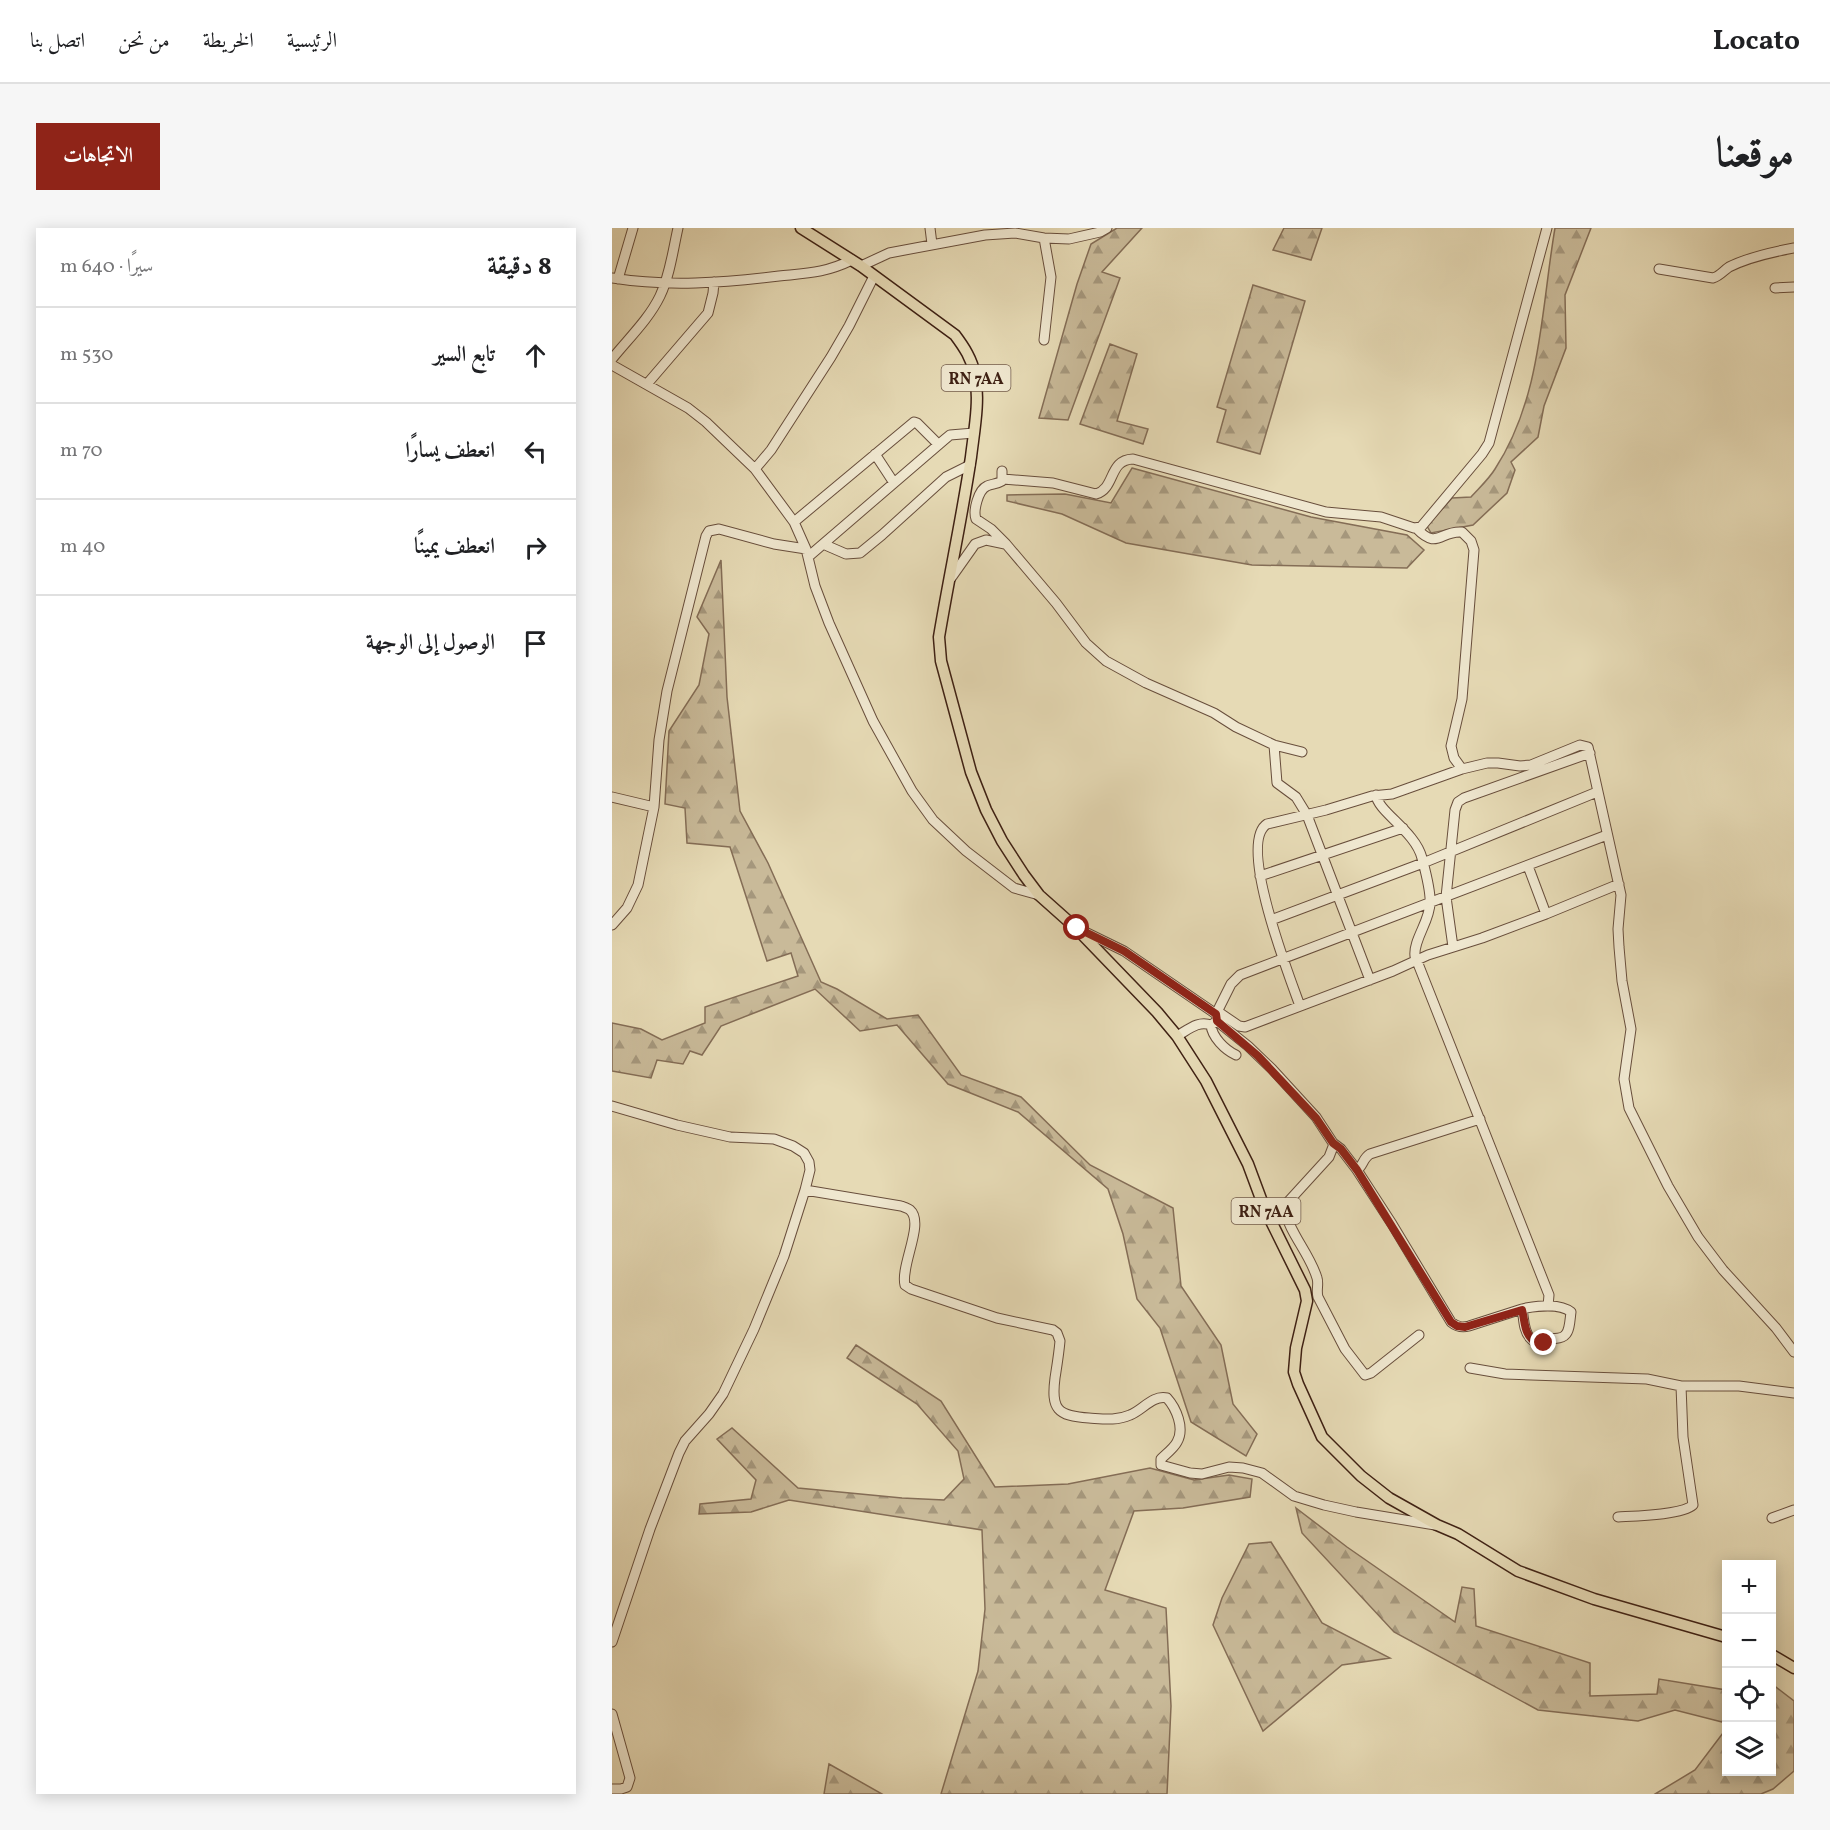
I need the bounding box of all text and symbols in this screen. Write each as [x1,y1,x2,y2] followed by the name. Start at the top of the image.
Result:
[1713,22,1800,61] text: Locato
[30,27,85,56] text: اتصل بنا
[118,27,170,56] text: من نحن
[203,27,254,56] text: الخريطة
[287,27,337,56] text: الرئيسية
[36,123,160,190] button: الاتجاهات
[1716,126,1794,185] text: موقعنا
[487,249,552,285] text: 8 دقيقة
[60,253,153,281] text: سيرًا · 640 m
[519,339,552,372] icon: ahead
[433,340,495,371] text: تابع السير
[60,341,113,369] text: 530 m
[942,365,1010,391] road number: RN 7AA
[519,435,552,468] icon: left
[405,436,495,467] text: انعطف يسارًا
[60,437,103,465] text: 70 m
[519,531,552,564] icon: right
[414,532,495,563] text: انعطف يمينًا
[60,533,105,561] text: 40 m
[519,627,552,660] icon: arrive
[366,628,495,659] text: الوصول إلى الوجهة
[1063,914,1089,940] route start
[1232,1198,1300,1224] road number: RN 7AA
[1530,1329,1556,1355] route end
[1722,1560,1776,1776] map controls
[1722,1560,1776,1614] button: +
[1722,1614,1776,1668] button: −
[1722,1668,1776,1722] button: locate
[1722,1722,1776,1776] button: layers

